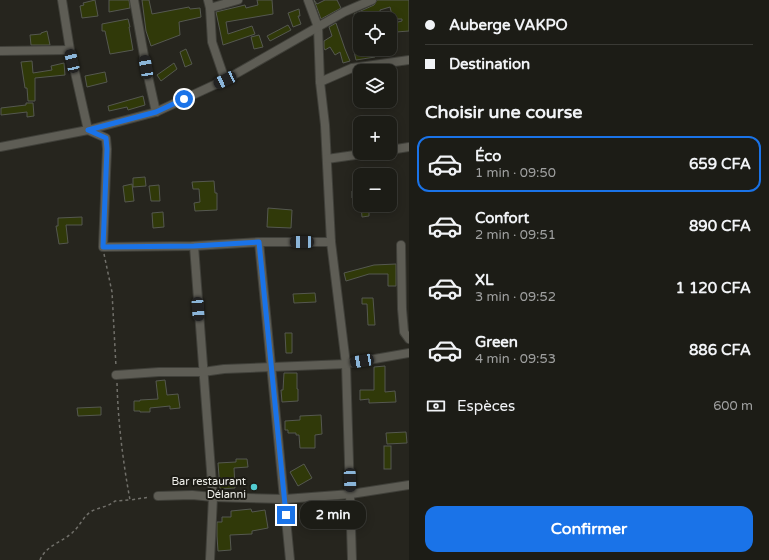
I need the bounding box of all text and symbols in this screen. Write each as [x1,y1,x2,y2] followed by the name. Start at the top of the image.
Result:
[353,12,397,212] map controls
[353,12,397,56] button: locate
[449,16,568,34] text: Auberge VAKPO
[63,48,81,74] car
[138,54,154,80] car
[449,55,530,73] text: Destination
[353,64,397,108] button: layers
[212,69,238,91] car
[175,90,193,108] route start
[425,101,583,123] text: Choisir une course
[353,116,397,160] button: +
[427,146,463,182] icon: car
[475,147,501,165] text: Éco
[689,155,751,173] text: 659 CFA
[475,165,556,181] text: 1 min · 09:50
[353,168,397,212] button: −
[427,208,463,244] icon: car
[475,209,529,227] text: Confort
[689,217,751,235] text: 890 CFA
[475,227,556,243] text: 2 min · 09:51
[290,236,314,248] car
[427,270,463,306] icon: car
[475,271,494,289] text: XL
[676,279,751,297] text: 1 120 CFA
[475,289,556,305] text: 3 min · 09:52
[191,297,205,321] car
[427,332,463,368] icon: car
[475,333,518,351] text: Green
[689,341,751,359] text: 886 CFA
[475,351,556,367] text: 4 min · 09:53
[349,353,375,369] car
[425,395,447,417] icon: cash
[457,397,515,415] text: Espèces
[713,398,753,414] text: 600 m
[344,468,356,492] car
[171,475,246,501] place label: Bar restaurant Délanni
[249,482,259,492] marker: Bar restaurant Délanni
[300,501,366,529] callout: 2 min
[277,506,295,524] route end
[425,506,753,552] button: Confirmer
[316,507,350,523] text: 2 min

